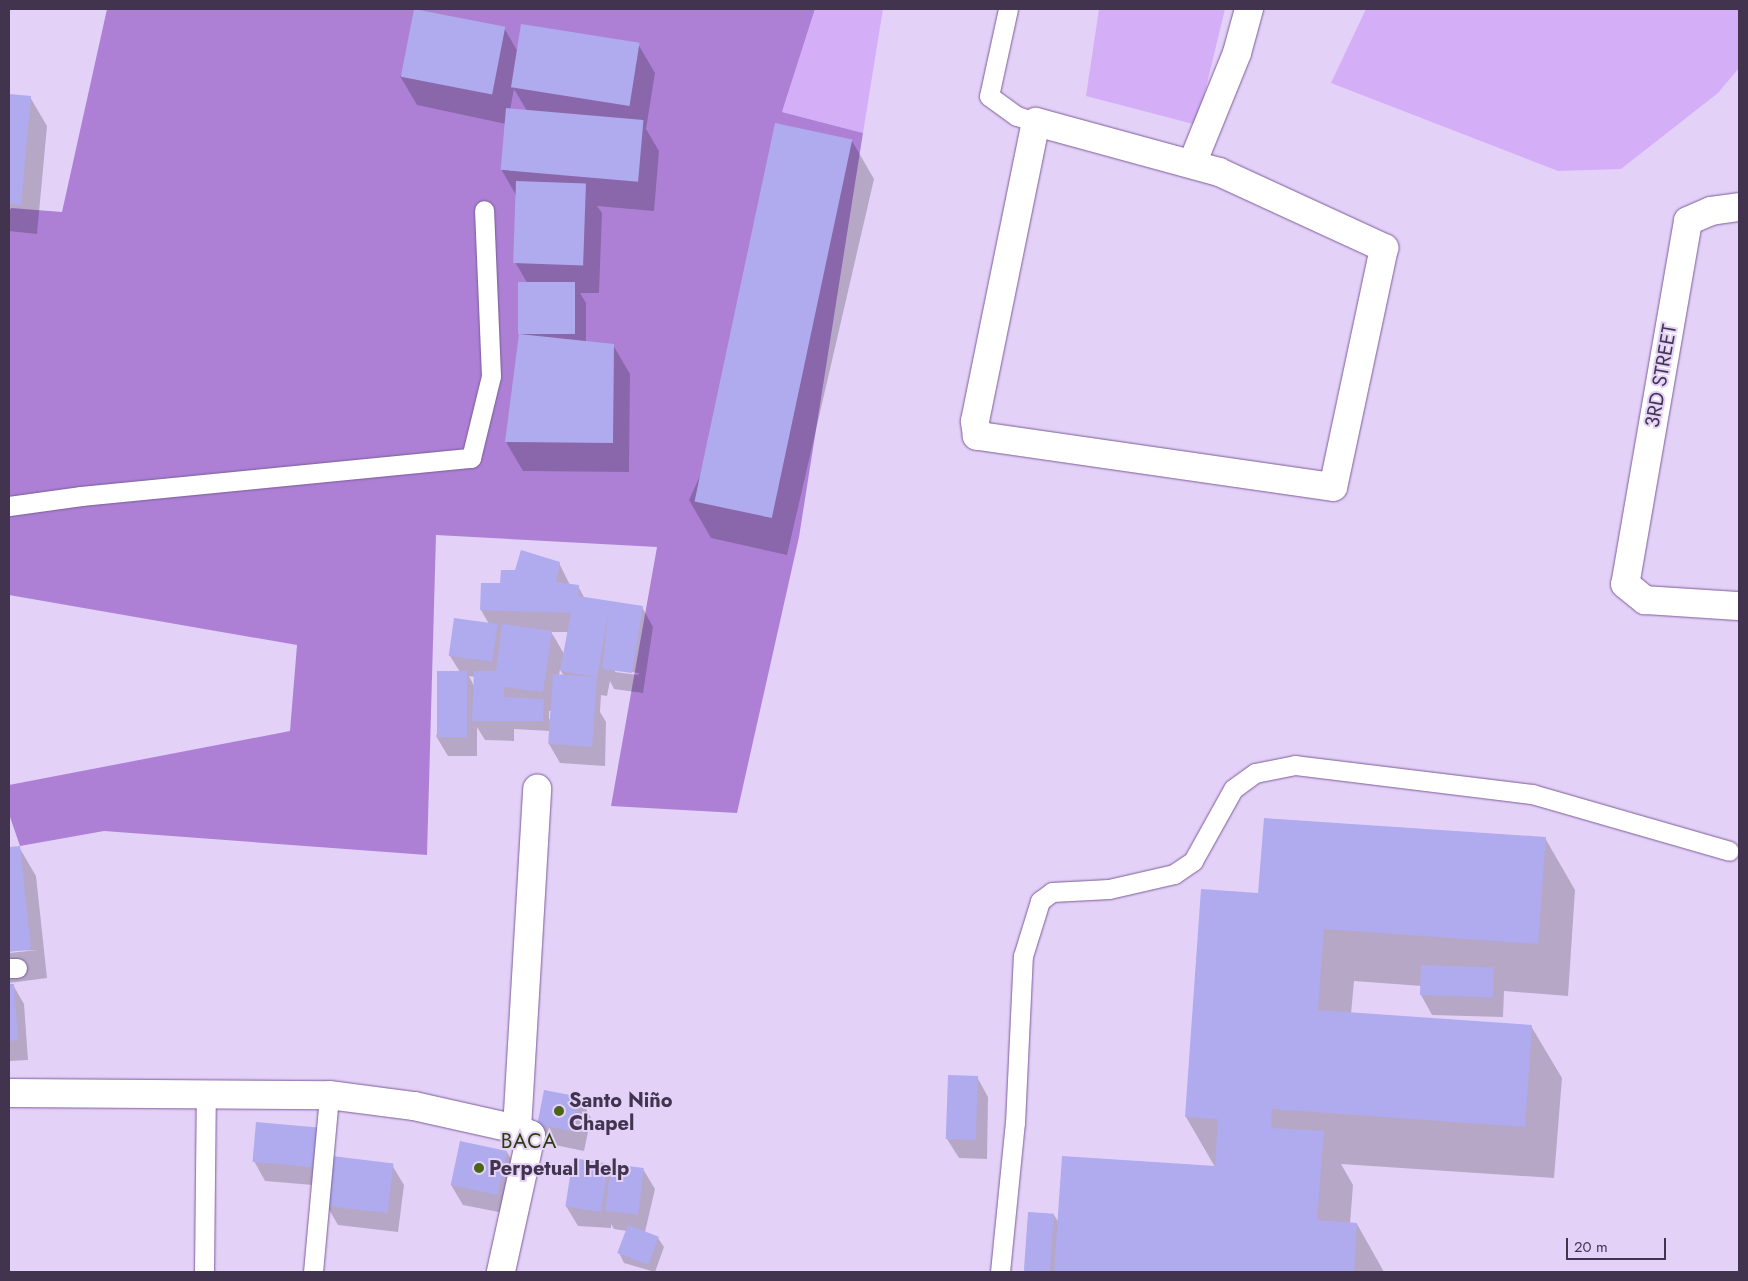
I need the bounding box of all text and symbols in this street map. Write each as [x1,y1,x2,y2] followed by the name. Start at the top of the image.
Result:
[1640,322,1682,430] street label: 3RD STREET
[569,1088,673,1135] place label: Santo Niño Chapel
[553,1105,565,1117] marker: Santo Niño Chapel
[500,1128,558,1154] district label: BACA
[489,1156,629,1180] place label: Perpetual Help
[473,1162,485,1174] marker: Perpetual Help
[1568,1228,1668,1260] scale bar
[1574,1236,1608,1258] text: 20 m

